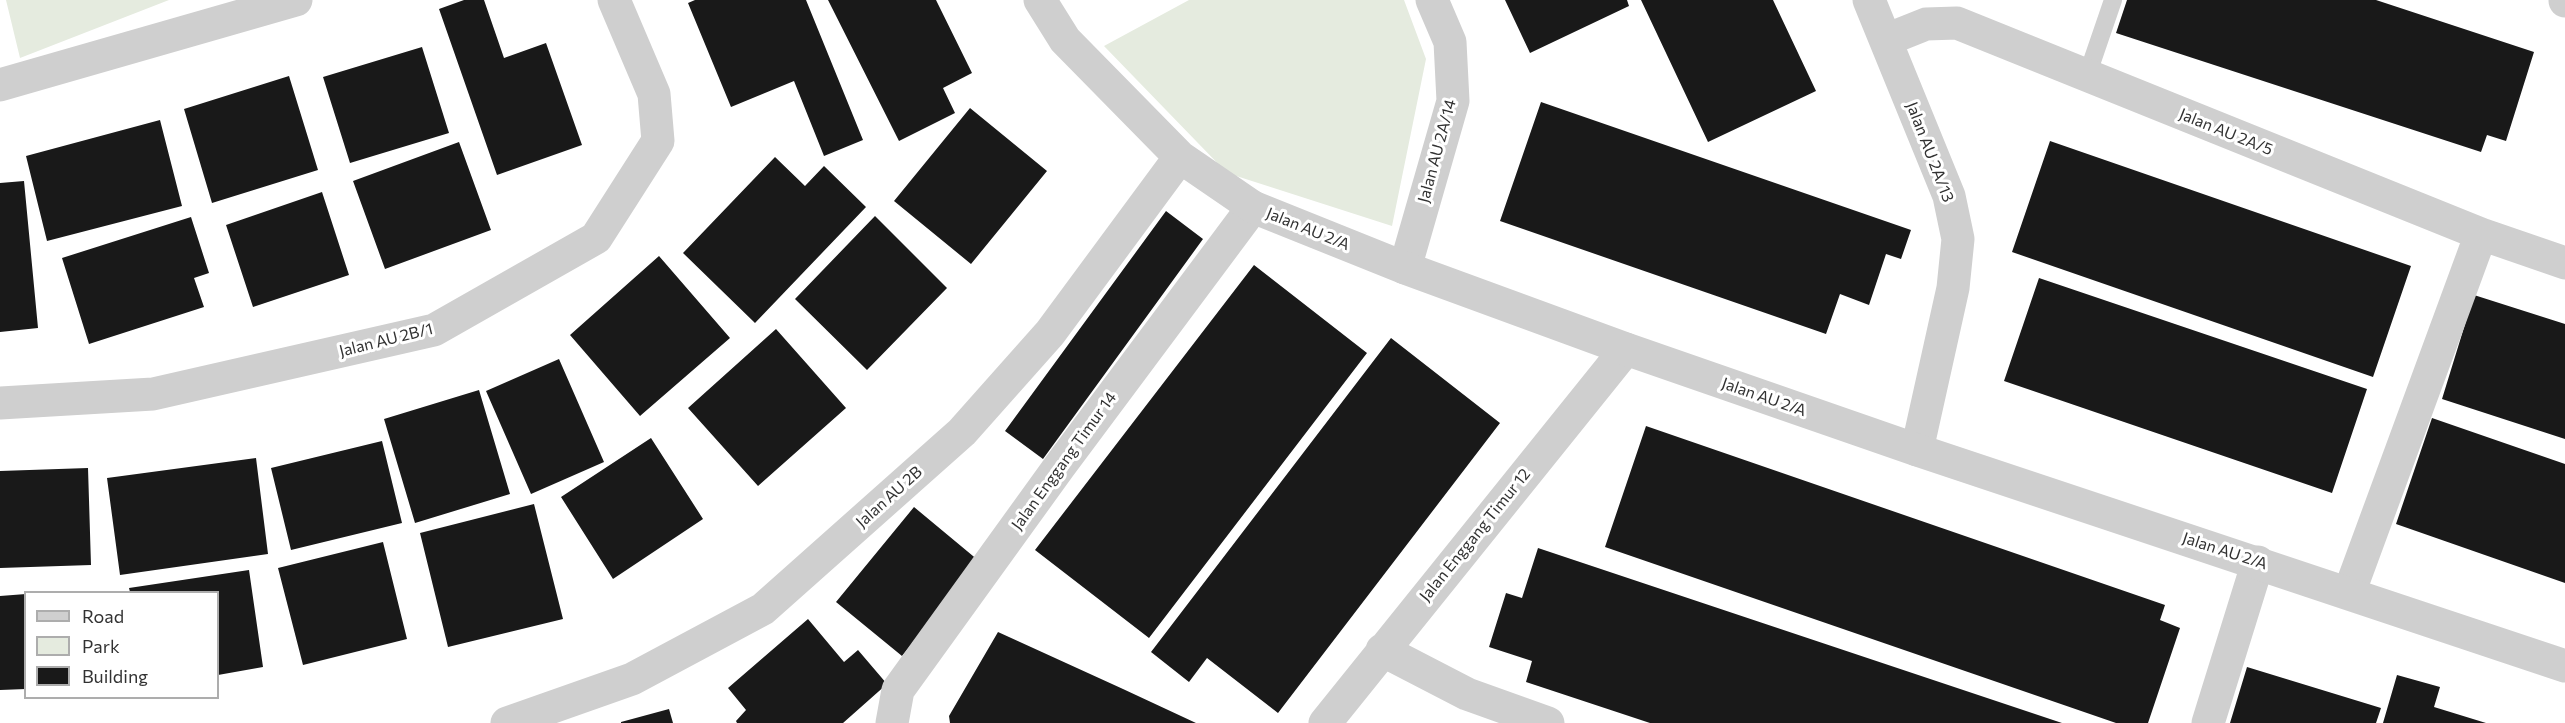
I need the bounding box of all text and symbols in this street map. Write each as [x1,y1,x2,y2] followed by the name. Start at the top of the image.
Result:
[1414,97,1460,205] street label: Jalan AU 2A/14
[1902,99,1958,205] street label: Jalan AU 2A/13
[2176,105,2276,159] street label: Jalan AU 2A/5
[1263,204,1353,254] street label: Jalan AU 2/A
[337,319,435,361] street label: Jalan AU 2B/1
[1719,374,1809,420] street label: Jalan AU 2/A
[1007,388,1121,534] street label: Jalan Enggang Timur 14
[852,462,926,532] street label: Jalan AU 2B
[1416,465,1534,605] street label: Jalan Enggang Timur 12
[2180,528,2270,574] street label: Jalan AU 2/A
[24,591,219,699] legend
[82,605,124,627] text: Road
[82,635,120,657] text: Park
[82,665,148,687] text: Building

